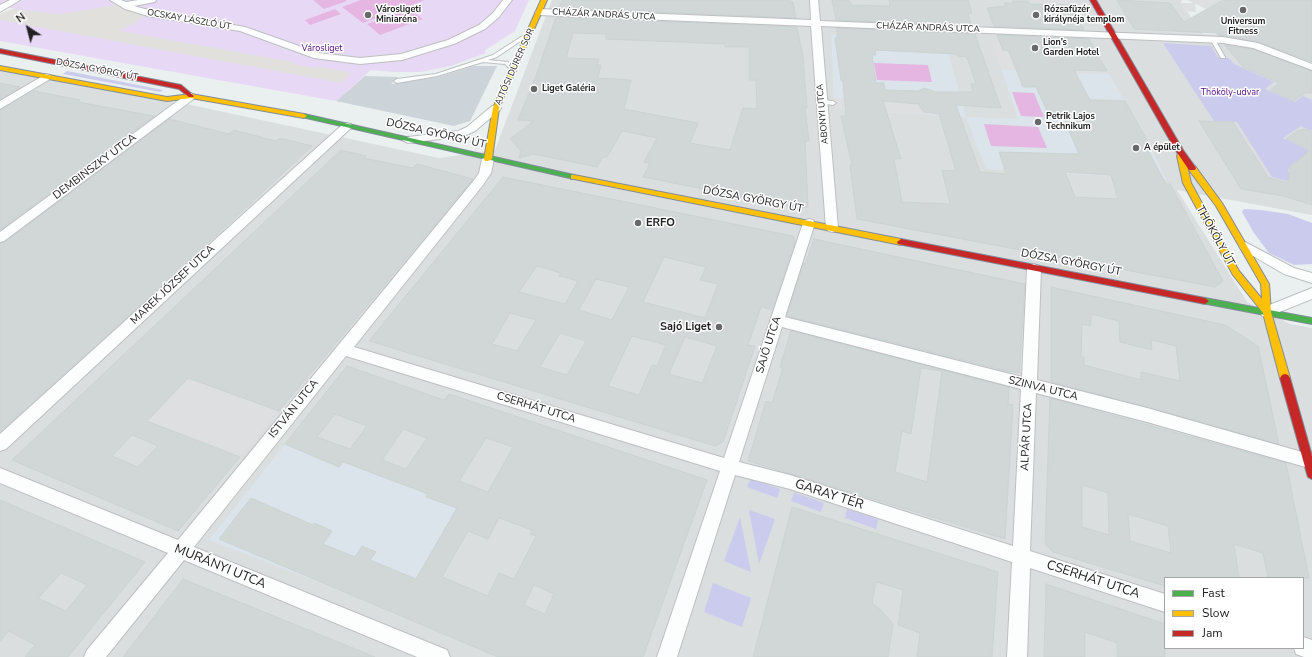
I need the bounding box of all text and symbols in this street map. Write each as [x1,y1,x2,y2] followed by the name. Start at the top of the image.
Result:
[376,5,421,26] place label: Városligeti Miniaréna
[1044,5,1124,26] place label: Rózsafüzér királynéja templom
[1238,5,1248,15] marker: Universum Fitness
[146,7,232,33] street label: OCSKAY LÁSZLÓ ÚT
[552,7,656,23] street label: CHÁZÁR ANDRÁS UTCA
[8,8,48,48] north arrow
[13,9,28,26] text: N
[363,10,373,20] marker: Városligeti Miniaréna
[1031,10,1041,20] marker: Rózsafüzér királynéja templom
[1221,17,1265,38] place label: Universum Fitness
[876,21,980,35] street label: CHÁZÁR ANDRÁS UTCA
[493,27,537,107] street label: AJTÓSI DÜRER SOR
[1043,38,1099,59] place label: Lion’s Garden Hotel
[1030,43,1040,53] marker: Lion’s Garden Hotel
[302,44,342,54] park label: Városliget
[55,57,139,83] street label: DÓZSA GYÖRGY ÚT
[815,83,831,145] street label: ABONYI UTCA
[529,84,539,94] marker: Liget Galéria
[542,84,596,94] place label: Liget Galéria
[1201,88,1259,98] park label: Thököly-udvar
[1046,112,1095,133] place label: Petrik Lajos Technikum
[385,116,487,152] street label: DÓZSA GYÖRGY ÚT
[1033,117,1043,127] marker: Petrik Lajos Technikum
[51,131,139,203] street label: DEMBINSZKY UTCA
[1131,143,1141,153] marker: A épület
[1144,143,1180,153] place label: A épület
[702,184,804,216] street label: DÓZSA GYÖRGY ÚT
[1193,203,1237,269] street label: THÖKÖLY ÚT
[646,216,675,230] place label: ERFO
[633,218,643,228] marker: ERFO
[128,242,218,328] street label: MAREK JÓZSEF UTCA
[1020,247,1122,279] street label: DÓZSA GYÖRGY ÚT
[754,315,784,375] street label: SAJÓ UTCA
[660,320,711,334] place label: Sajó Liget
[714,322,724,332] marker: Sajó Liget
[1007,374,1079,404] street label: SZINVA UTCA
[266,377,322,441] street label: ISTVÁN UTCA
[495,390,577,426] street label: CSERHÁT UTCA
[1019,403,1035,471] street label: ALPÁR UTCA
[793,477,865,513] street label: GARAY TÉR
[172,541,268,593] street label: MURÁNYI UTCA
[1044,558,1142,602] street label: CSERHÁT UTCA
[1164,577,1304,649] legend
[1202,585,1225,601] text: Fast
[1202,605,1230,621] text: Slow
[1202,625,1223,641] text: Jam

